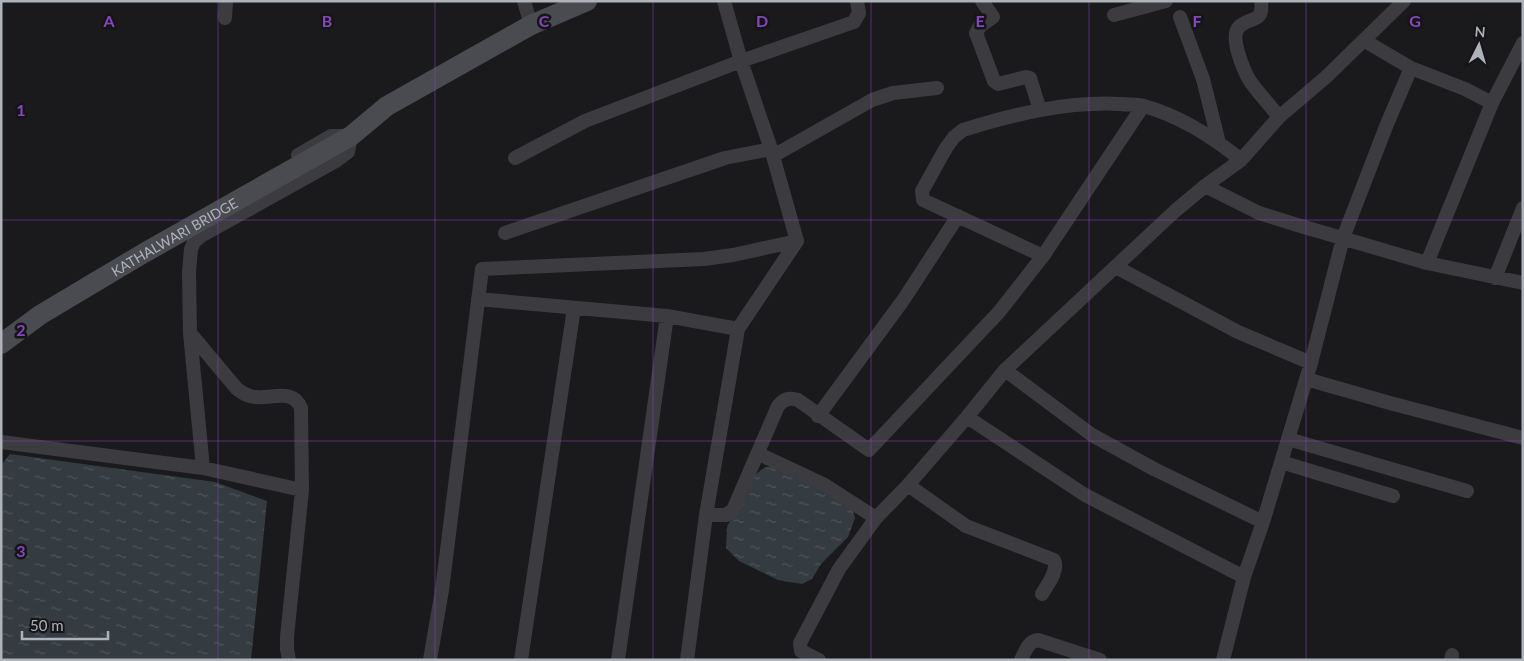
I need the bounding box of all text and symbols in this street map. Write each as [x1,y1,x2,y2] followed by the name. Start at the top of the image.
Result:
[102,11,115,30] text: A
[322,11,332,30] text: B
[539,11,550,30] text: C
[756,11,768,30] text: D
[975,11,985,30] text: E
[1192,11,1202,30] text: F
[1409,11,1421,30] text: G
[1454,20,1504,70] north arrow
[1474,23,1486,40] text: N
[16,100,26,119] text: 1
[108,194,240,279] street label: KATHALWARI BRIDGE
[16,320,26,339] text: 2
[16,541,26,560] text: 3
[22,608,109,640] scale bar
[30,616,64,634] text: 50 m

